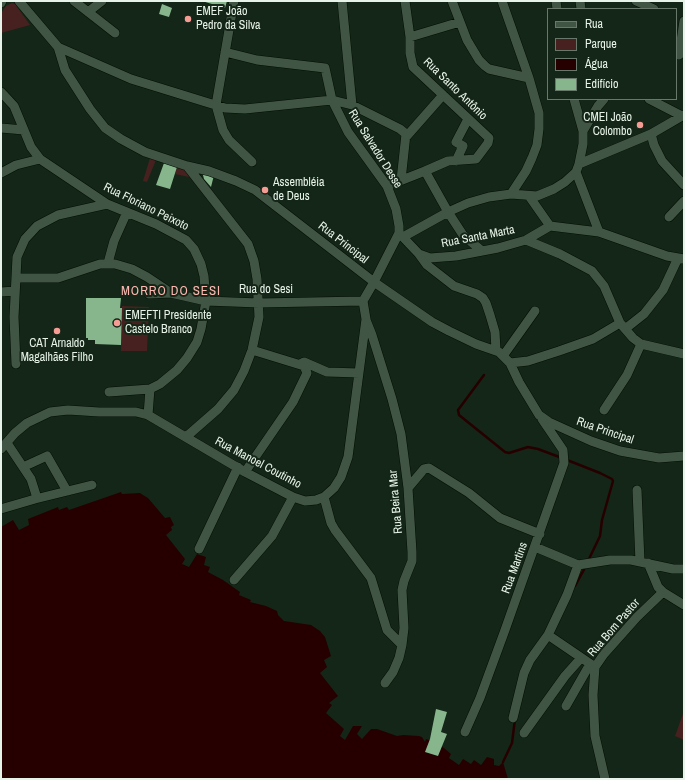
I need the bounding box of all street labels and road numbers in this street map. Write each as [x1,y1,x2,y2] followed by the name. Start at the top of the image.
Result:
[420,55,490,123] street label: Rua Santo Antônio
[345,107,405,191] street label: Rua Salvador Desse
[101,180,191,234] street label: Rua Floriano Peixoto
[315,219,371,267] street label: Rua Principal
[440,223,516,251] street label: Rua Santa Marta
[239,283,293,297] street label: Rua do Sesi
[574,414,636,448] street label: Rua Principal
[212,434,304,492] street label: Rua Manoel Coutinho
[386,470,406,534] street label: Rua Beira Mar
[499,540,531,596] street label: Rua Martins
[585,596,643,660] street label: Rua Bom Pastor

